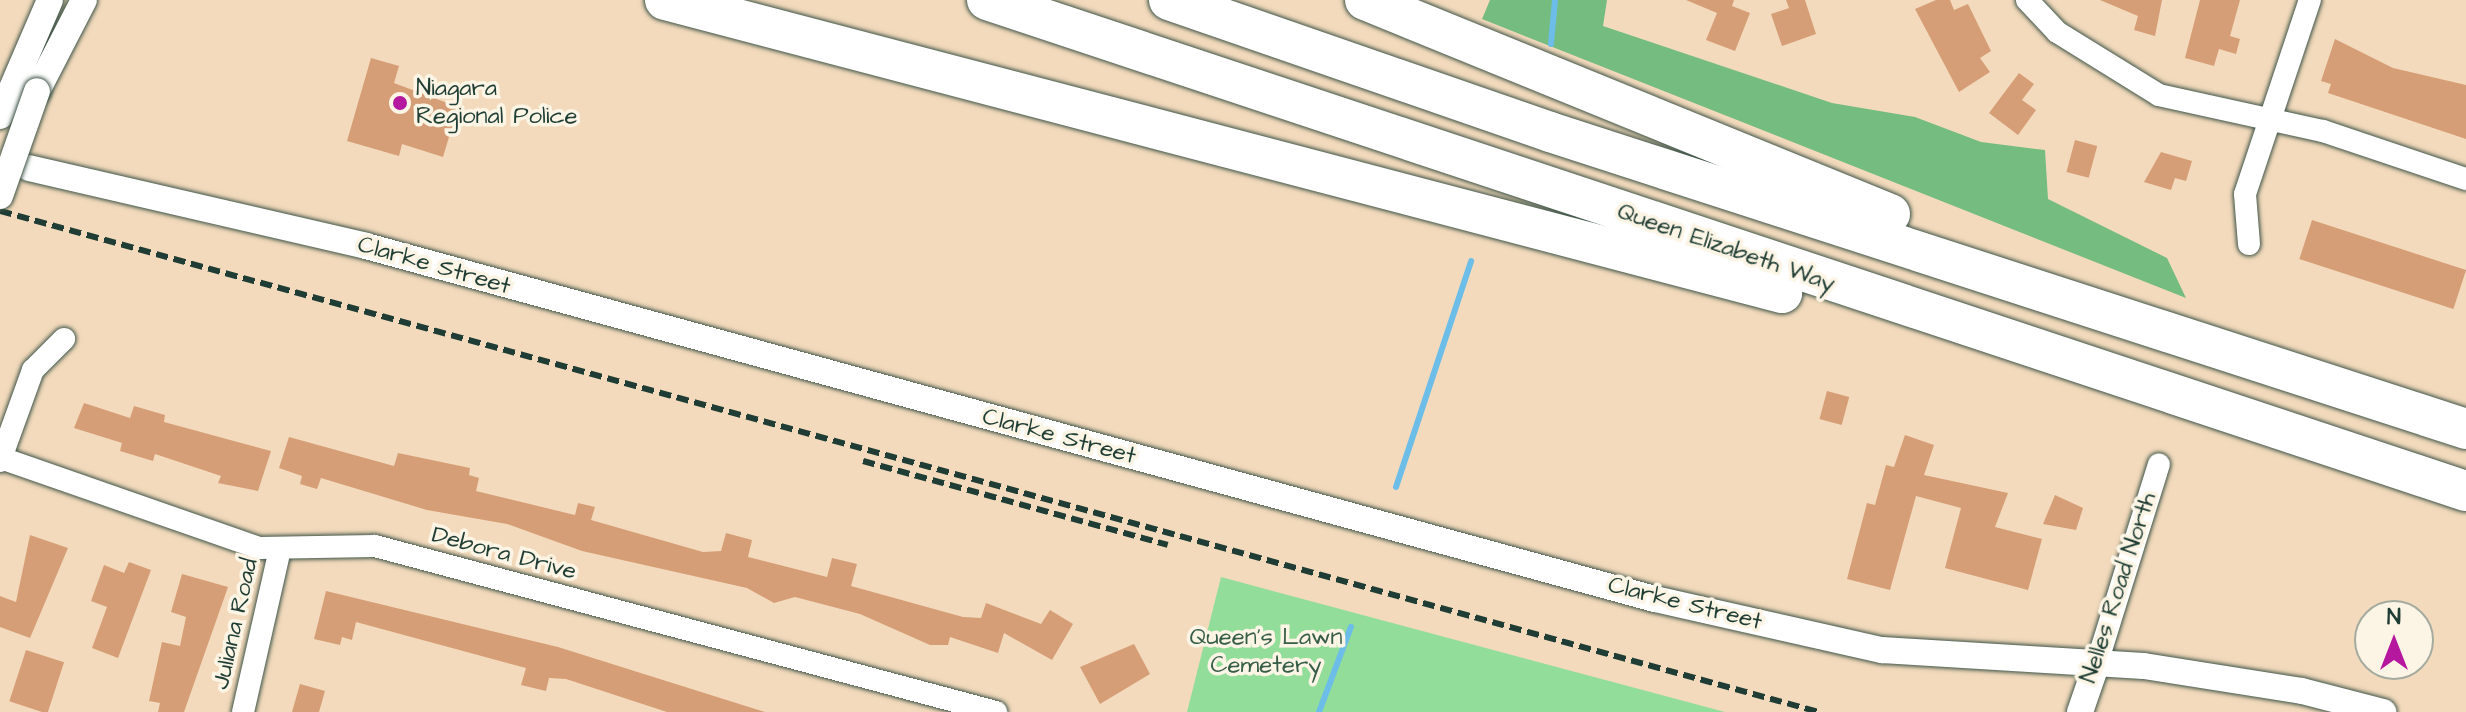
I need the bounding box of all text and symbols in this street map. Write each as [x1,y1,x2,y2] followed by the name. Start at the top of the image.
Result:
[416,75,578,131] place label: Niagara Regional Police
[391,94,409,112] marker: Niagara Regional Police
[1613,197,1839,299] street label: Queen Elizabeth Way
[354,230,514,302] street label: Clarke Street
[979,403,1139,471] street label: Clarke Street
[2075,489,2163,687] street label: Nelles Road North
[429,521,579,587] street label: Debora Drive
[207,556,265,692] street label: Juliana Road
[1605,571,1765,637] street label: Clarke Street
[2354,600,2434,680] north arrow
[2387,602,2401,633] text: N
[1189,624,1343,680] park label: Queen's Lawn Cemetery

